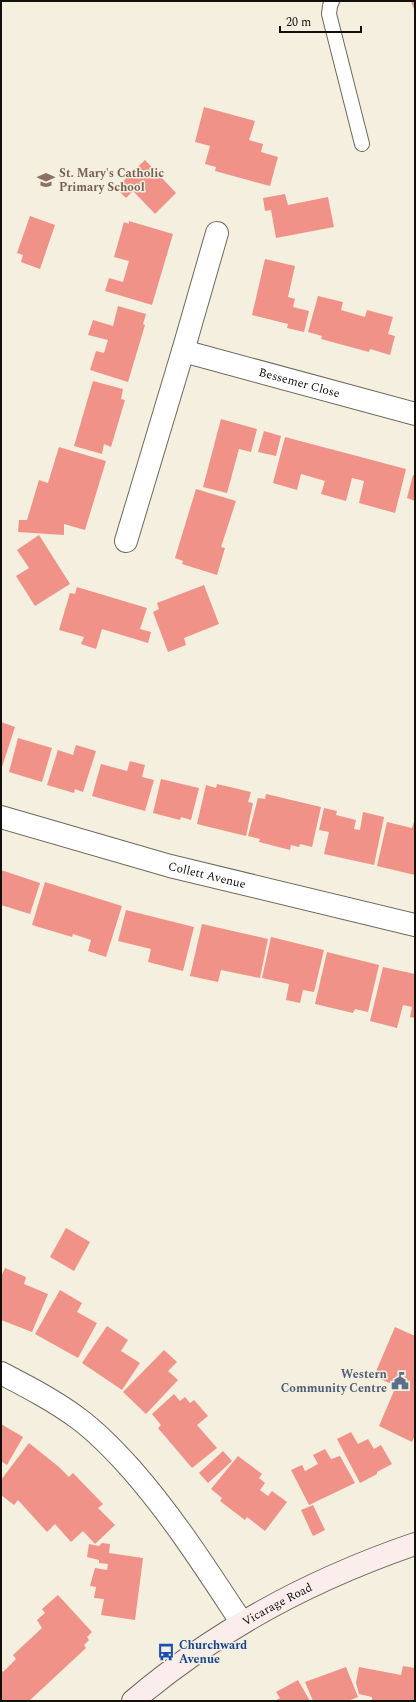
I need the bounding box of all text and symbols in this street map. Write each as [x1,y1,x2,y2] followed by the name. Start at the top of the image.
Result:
[280,8,361,34] scale bar
[286,13,311,32] text: 20 m
[59,164,164,197] place label: St. Mary's Catholic Primary School
[36,170,56,190] school or university icon: St. Mary's Catholic Primary School
[257,362,342,403] street label: Bessemer Close
[166,856,248,893] street label: Collett Avenue
[281,1365,388,1398] place label: Western Community Centre
[390,1371,410,1391] public building icon: Western Community Centre
[238,1578,316,1631] street label: Vicarage Road
[179,1636,247,1669] place label: Churchward Avenue
[156,1642,176,1662] bus stop icon: Churchward Avenue

